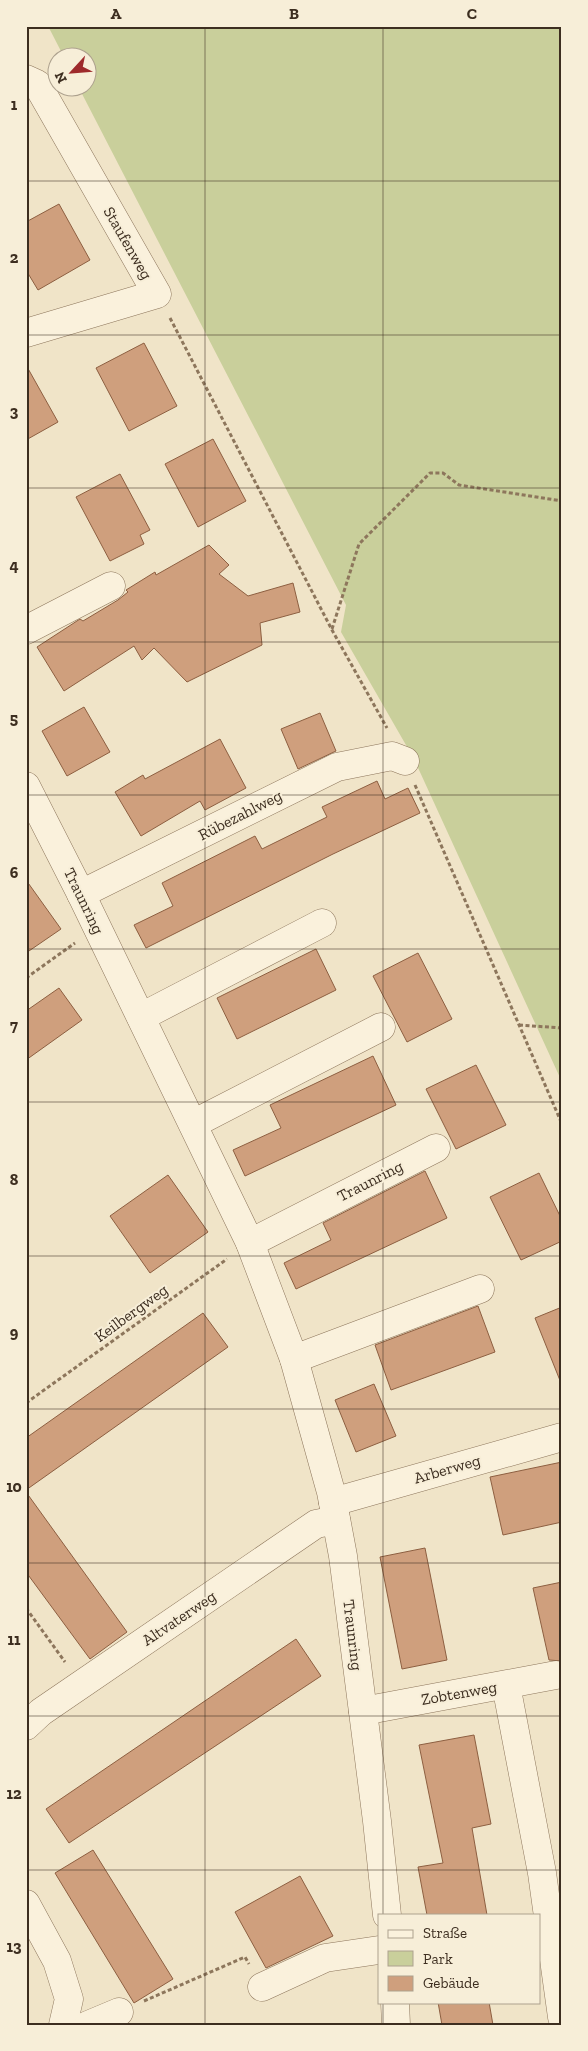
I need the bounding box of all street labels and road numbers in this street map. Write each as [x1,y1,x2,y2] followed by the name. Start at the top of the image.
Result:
[100,203,157,283] street label: Staufenweg
[195,786,285,844] street label: Rübezahlweg
[60,865,108,937] street label: Traunring
[334,1156,406,1206] street label: Traunring
[91,1280,172,1346] street label: Keilbergweg
[412,1450,483,1488] street label: Arberweg
[138,1586,220,1650] street label: Altvaterweg
[339,1598,367,1672] street label: Traunring
[420,1677,499,1709] street label: Zobtenweg

